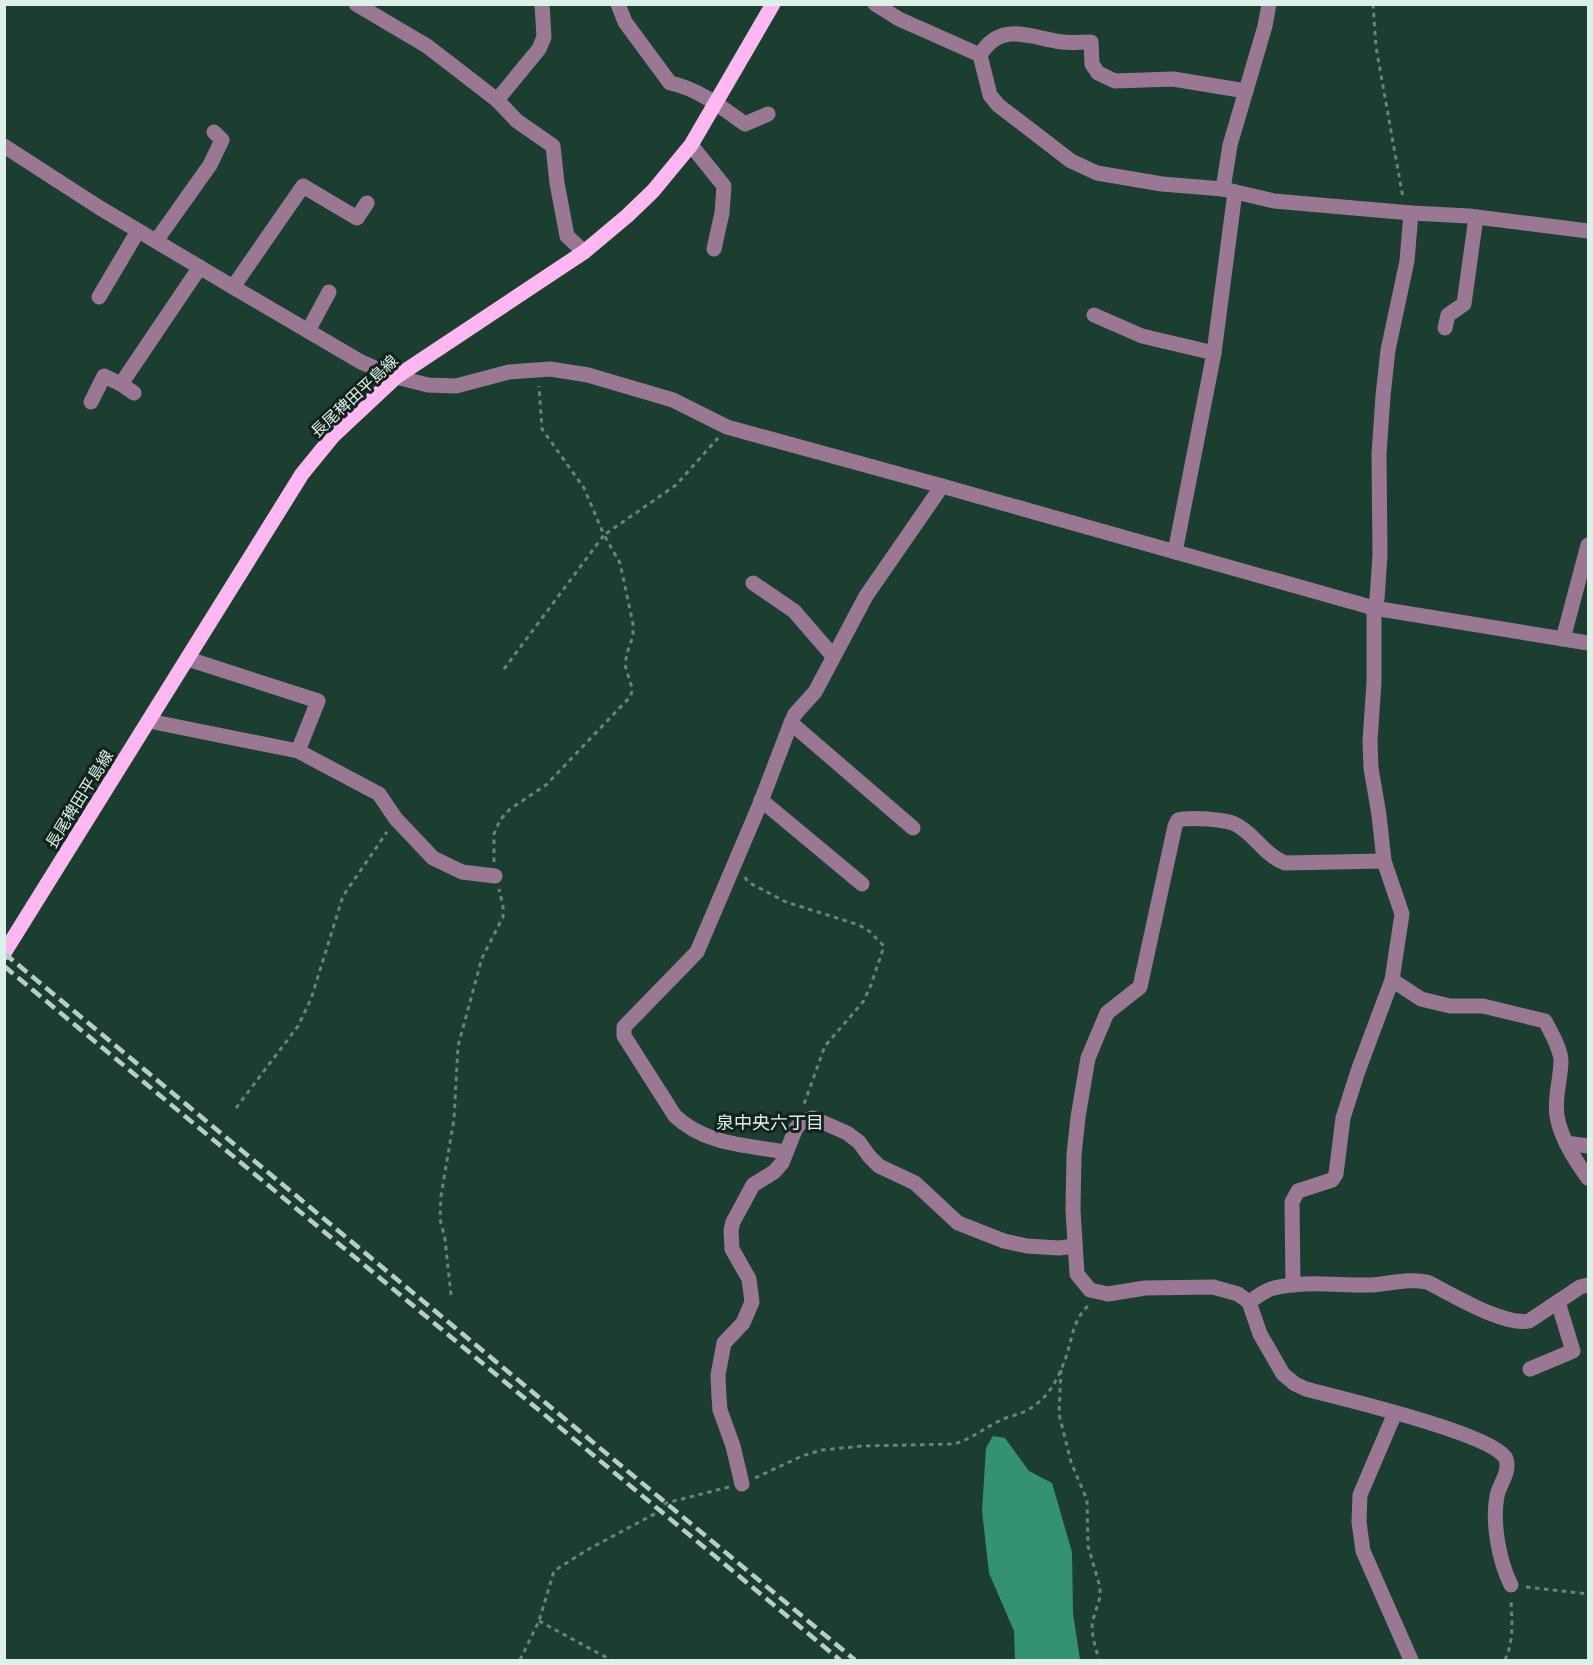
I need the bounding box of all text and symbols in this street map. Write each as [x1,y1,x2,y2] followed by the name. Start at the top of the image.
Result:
[306,350,402,442] street label: 長尾稗田平島線
[41,746,117,852] street label: 長尾稗田平島線
[716,1112,824,1133] district label: 泉中央六丁目

